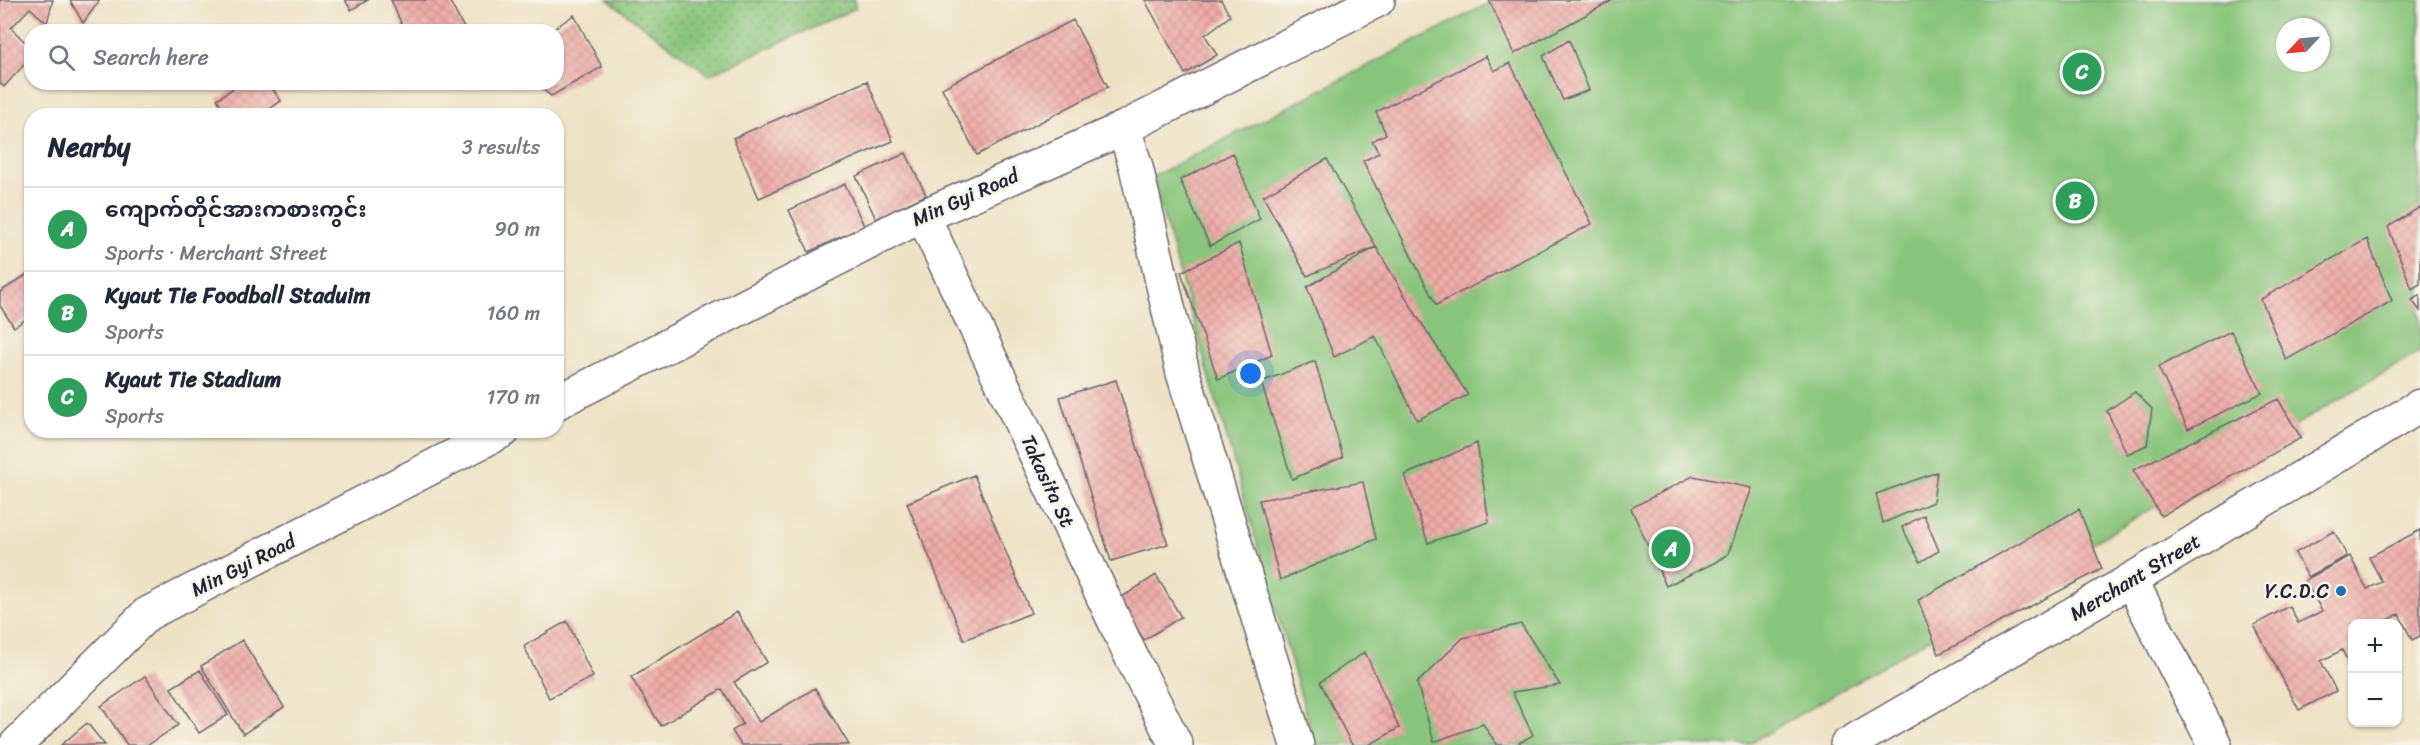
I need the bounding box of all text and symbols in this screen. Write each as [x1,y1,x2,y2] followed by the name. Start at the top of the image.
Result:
[2276,18,2330,72] north arrow
[24,24,564,90] search box
[93,38,209,77] text: Search here
[45,41,78,74] icon: search
[2062,50,2102,94] pin: C
[48,124,130,170] text: Nearby
[462,130,540,165] text: 3 results
[906,158,1026,237] street label: Min Gyi Road
[2056,178,2094,224] pin: B
[105,190,367,229] text: ကျောက်တိုင်အားကစားကွင်း
[61,212,74,247] text: A
[495,212,540,247] text: 90 m
[105,236,328,271] text: Sports · Merchant Street
[105,276,370,315] text: Kyaut Tie Foodball Staduim
[61,296,74,331] text: B
[487,296,540,331] text: 160 m
[105,315,164,350] text: Sports
[1236,359,1265,388] your location
[105,360,282,399] text: Kyaut Tie Stadium
[61,380,74,415] text: C
[487,380,540,415] text: 170 m
[105,399,164,434] text: Sports
[1011,429,1085,534] street label: Takasita St
[185,523,303,607] street label: Min Gyi Road
[2063,524,2208,631] street label: Merchant Street
[1652,526,1690,572] pin: A
[2265,574,2330,609] place label: Y.C.D.C
[2334,584,2348,598] marker: Y.C.D.C
[2348,619,2402,727] map controls
[2348,619,2402,673] button: +
[2348,673,2402,727] button: −

